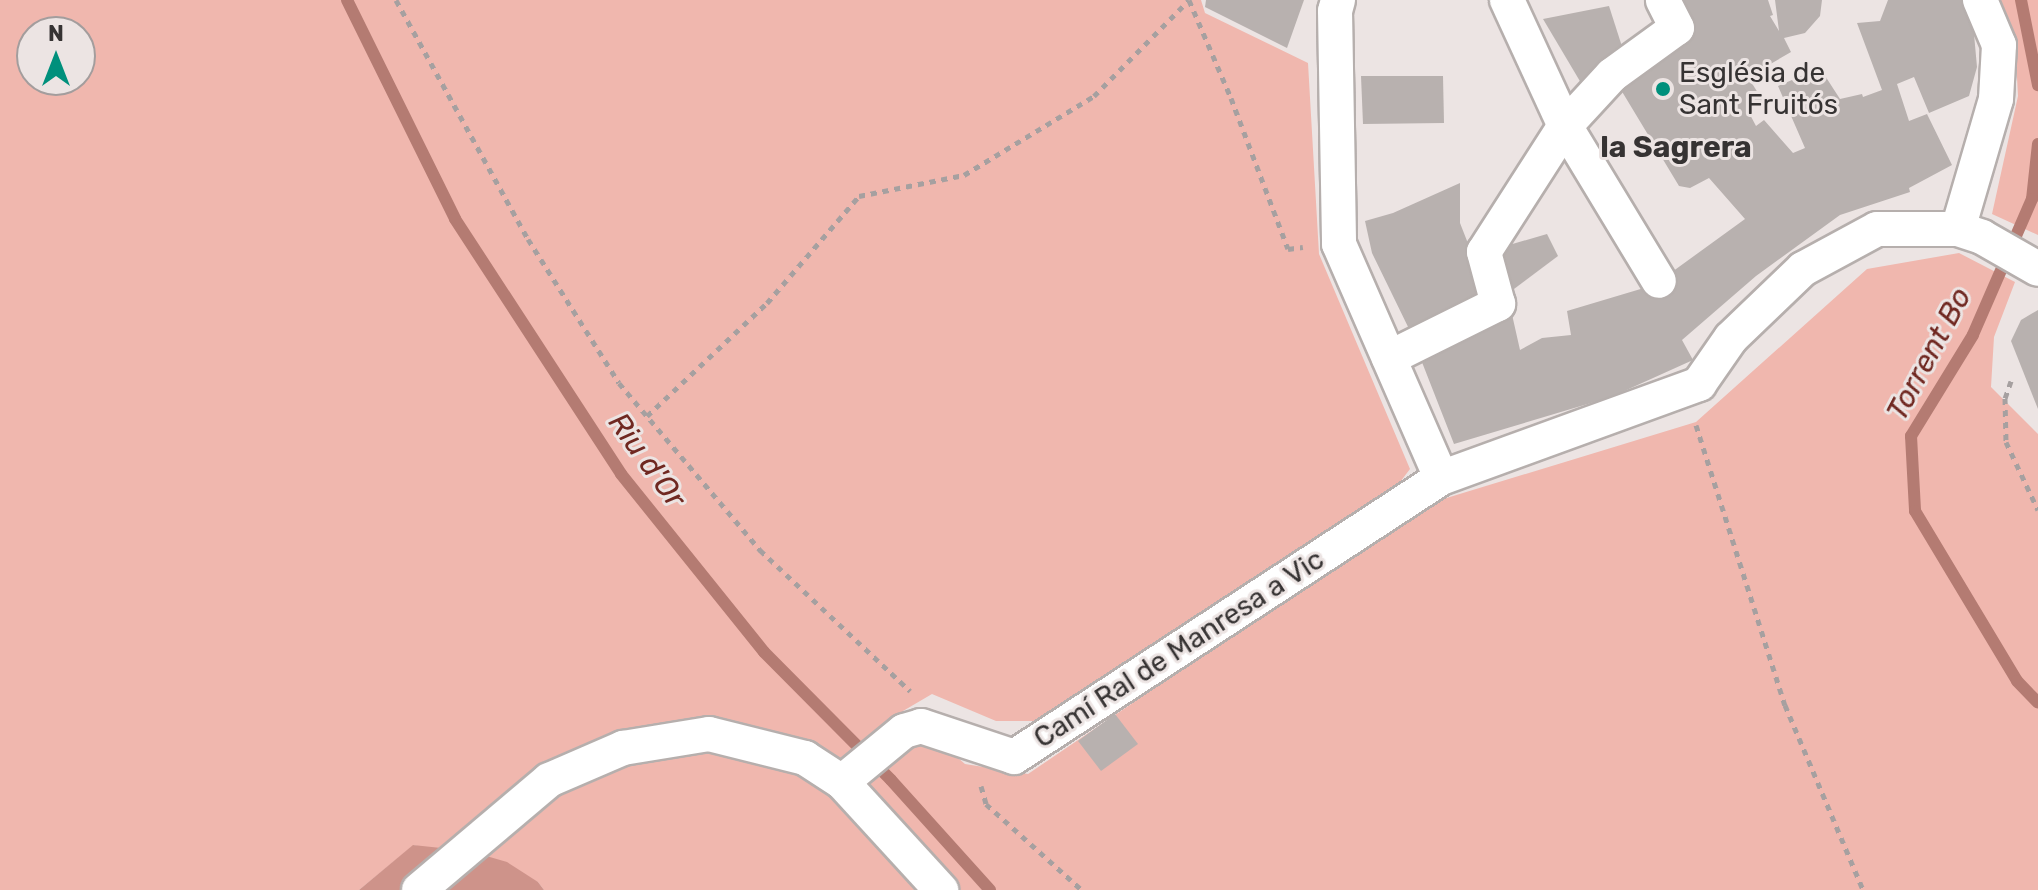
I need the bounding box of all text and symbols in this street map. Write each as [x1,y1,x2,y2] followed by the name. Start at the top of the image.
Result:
[16,16,96,96] north arrow
[48,20,64,47] text: N
[1679,56,1838,122] place label: Església de Sant Fruitós
[1654,80,1672,98] marker: Església de Sant Fruitós
[1600,129,1752,165] district label: la Sagrera
[1879,281,1979,427] water label: Torrent Bo
[601,405,693,515] water label: Riu d'Or
[1028,542,1330,756] street label: Camí Ral de Manresa a Vic

